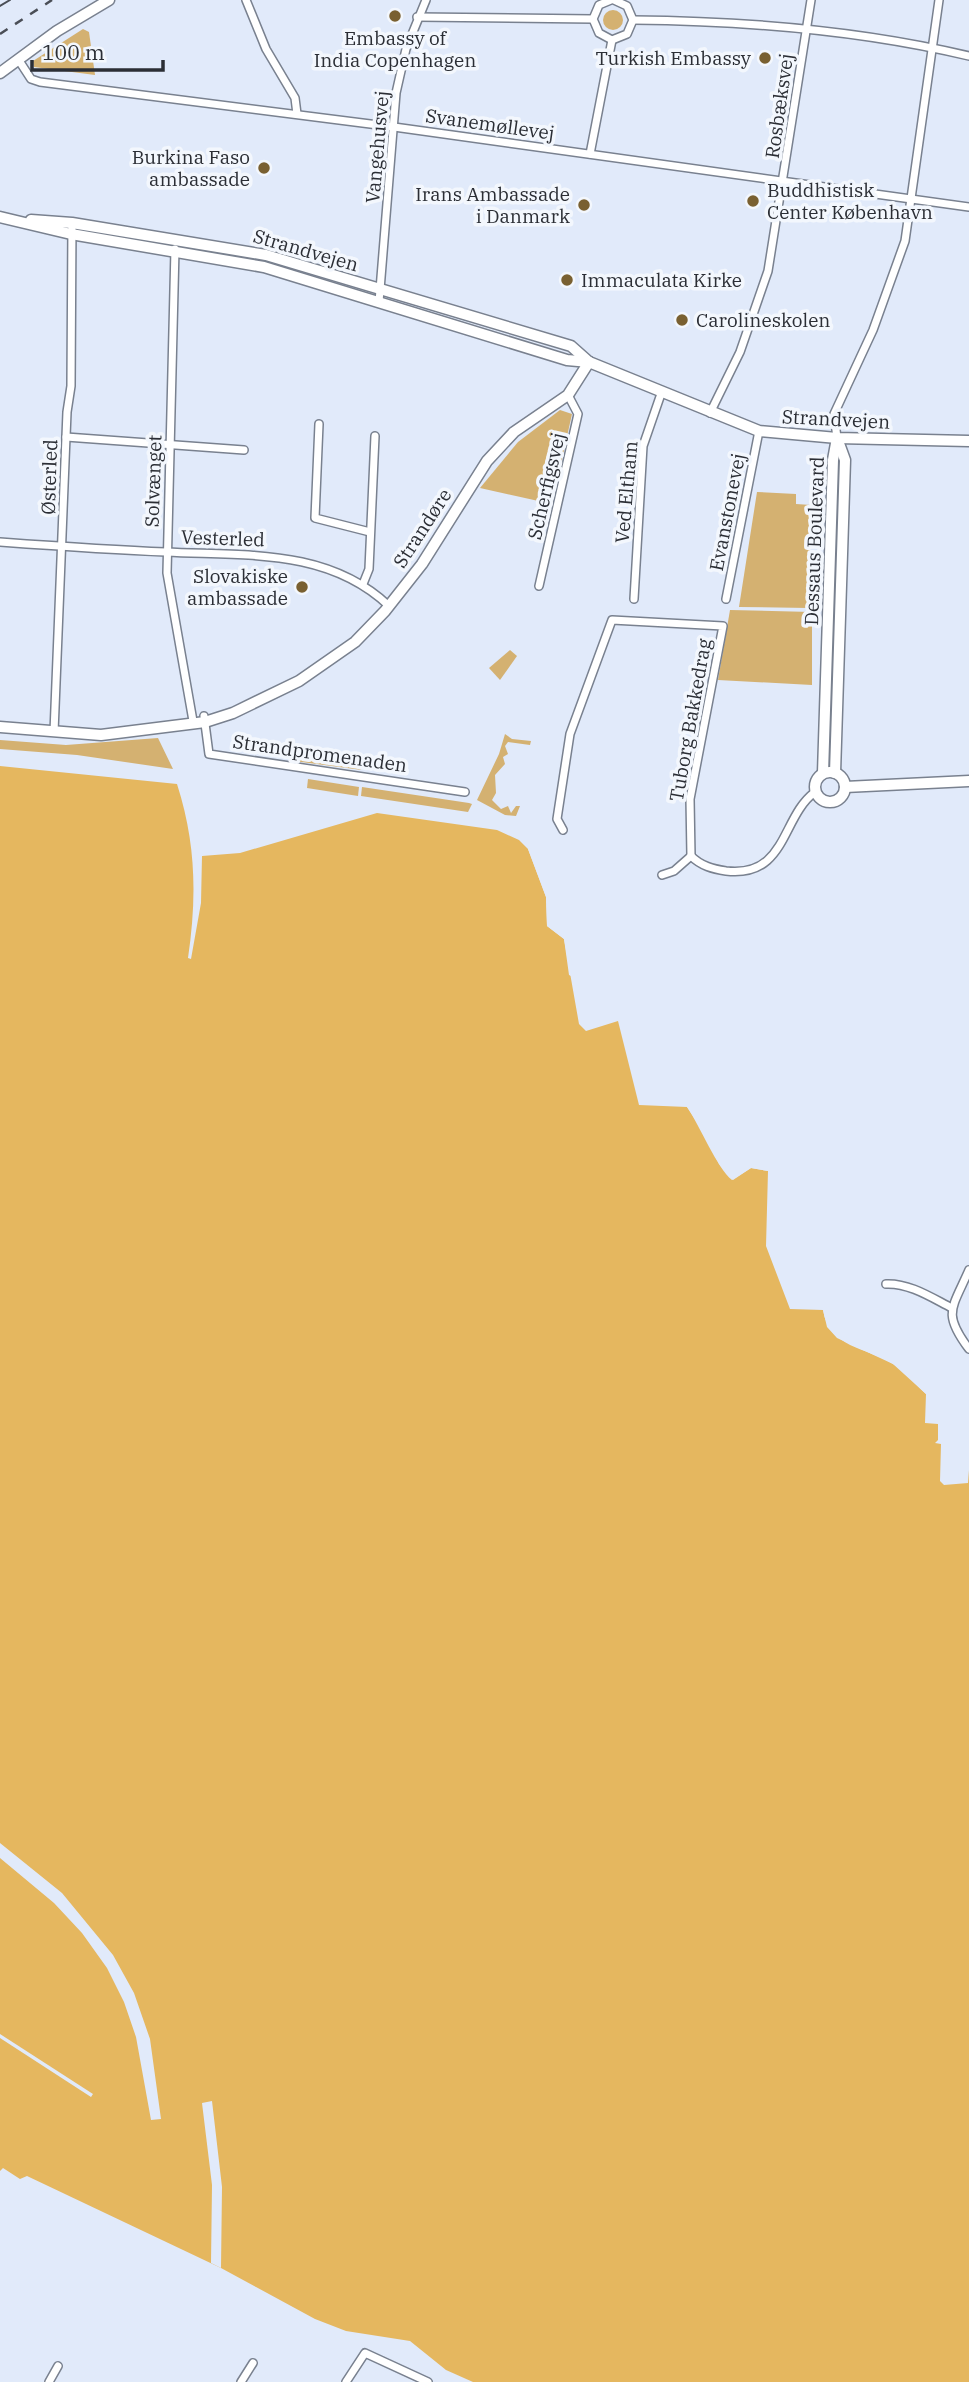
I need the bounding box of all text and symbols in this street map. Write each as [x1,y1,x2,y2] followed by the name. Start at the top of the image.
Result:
[387,8,403,24] marker: Embassy of India Copenhagen
[314,26,476,72] place label: Embassy of India Copenhagen
[32,28,163,72] scale bar
[42,38,105,66] text: 100 m
[596,46,752,70] place label: Turkish Embassy
[757,50,773,66] marker: Turkish Embassy
[760,52,798,160] street label: Rosbæksvej
[360,90,394,204] street label: Vangehusvej
[424,103,556,145] street label: Svanemøllevej
[132,145,250,191] place label: Burkina Faso ambassade
[256,160,272,176] marker: Burkina Faso ambassade
[767,178,933,224] place label: Buddhistisk Center København
[415,182,570,228] place label: Irans Ambassade i Danmark
[745,193,761,209] marker: Buddhistisk Center København
[576,197,592,213] marker: Irans Ambassade i Danmark
[250,223,362,277] street label: Strandvejen
[581,268,742,292] place label: Immaculata Kirke
[559,272,575,288] marker: Immaculata Kirke
[696,308,830,332] place label: Carolineskolen
[674,312,690,328] marker: Carolineskolen
[781,404,891,434] street label: Strandvejen
[522,430,570,542] street label: Scherfigsvej
[139,434,167,528] street label: Solvænget
[36,439,62,515] street label: Østerled
[610,440,642,544] street label: Ved Eltham
[704,451,750,573] street label: Evanstonevej
[799,456,829,626] street label: Dessaus Boulevard
[388,484,456,572] street label: Strandøre
[181,525,265,551] street label: Vesterled
[187,564,288,610] place label: Slovakiske ambassade
[294,579,310,595] marker: Slovakiske ambassade
[664,636,716,803] street label: Tuborg Bakkedrag
[231,729,409,777] street label: Strandpromenaden

